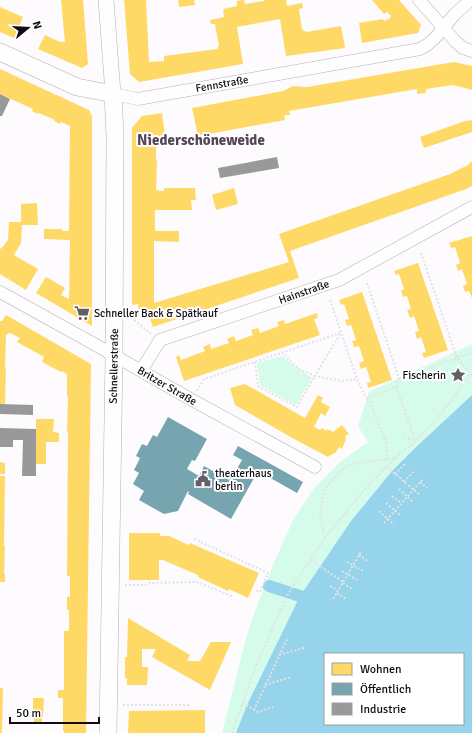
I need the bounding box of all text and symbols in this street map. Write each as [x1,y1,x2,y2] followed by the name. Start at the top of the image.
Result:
[8,8,48,48] north arrow
[30,19,44,31] text: N
[195,73,249,95] street label: Fennstraße
[137,131,265,149] district label: Niederschöneweide
[277,277,331,307] street label: Hainstraße
[73,304,91,322] supermarket icon: Schneller Back & Spätkauf
[94,307,219,320] place label: Schneller Back & Spätkauf
[107,328,121,404] street label: Schnellerstraße
[135,364,199,408] street label: Britzer Straße
[449,366,467,384] place icon: Fischerin
[403,369,446,382] place label: Fischerin
[215,467,272,493] place label: theaterhaus berlin
[194,470,212,488] public building icon: theaterhaus berlin
[324,653,464,725] legend
[360,662,402,677] text: Wohnen
[360,682,411,697] text: Öffentlich
[10,699,99,725] scale bar
[360,702,406,717] text: Industrie
[16,706,41,721] text: 50 m

